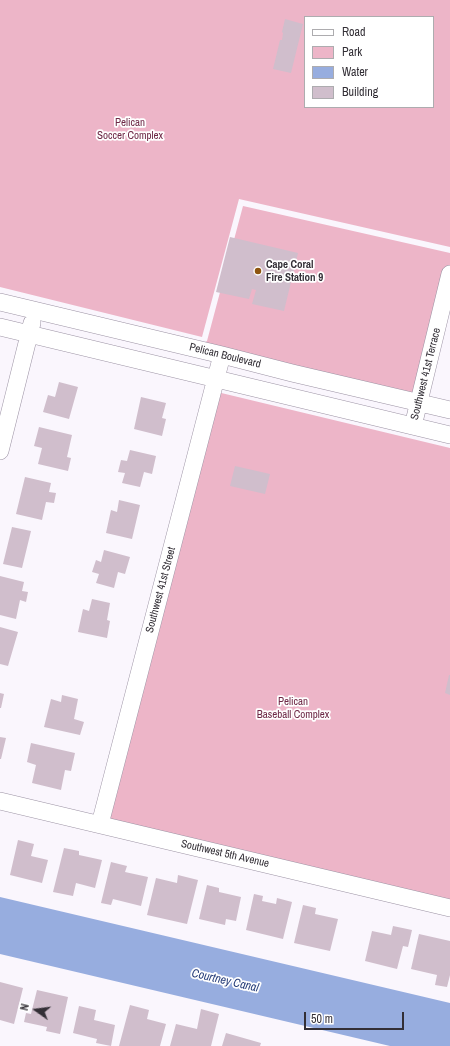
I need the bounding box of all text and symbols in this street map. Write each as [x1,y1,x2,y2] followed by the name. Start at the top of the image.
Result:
[304,16,434,108] legend
[342,24,366,40] text: Road
[342,44,362,60] text: Park
[342,64,368,80] text: Water
[342,84,378,100] text: Building
[97,116,163,142] park label: Pelican Soccer Complex
[266,258,323,284] place label: Cape Coral Fire Station 9
[253,266,263,276] marker: Cape Coral Fire Station 9
[408,327,444,421] street label: Southwest 41st Terrace
[188,341,262,371] street label: Pelican Boulevard
[143,546,179,634] street label: Southwest 41st Street
[257,695,329,721] park label: Pelican Baseball Complex
[180,837,270,871] street label: Southwest 5th Avenue
[190,966,260,996] water label: Courtney Canal
[16,990,56,1030] north arrow
[17,1002,32,1012] text: N
[306,1004,406,1030] scale bar
[311,1011,333,1027] text: 50 m

